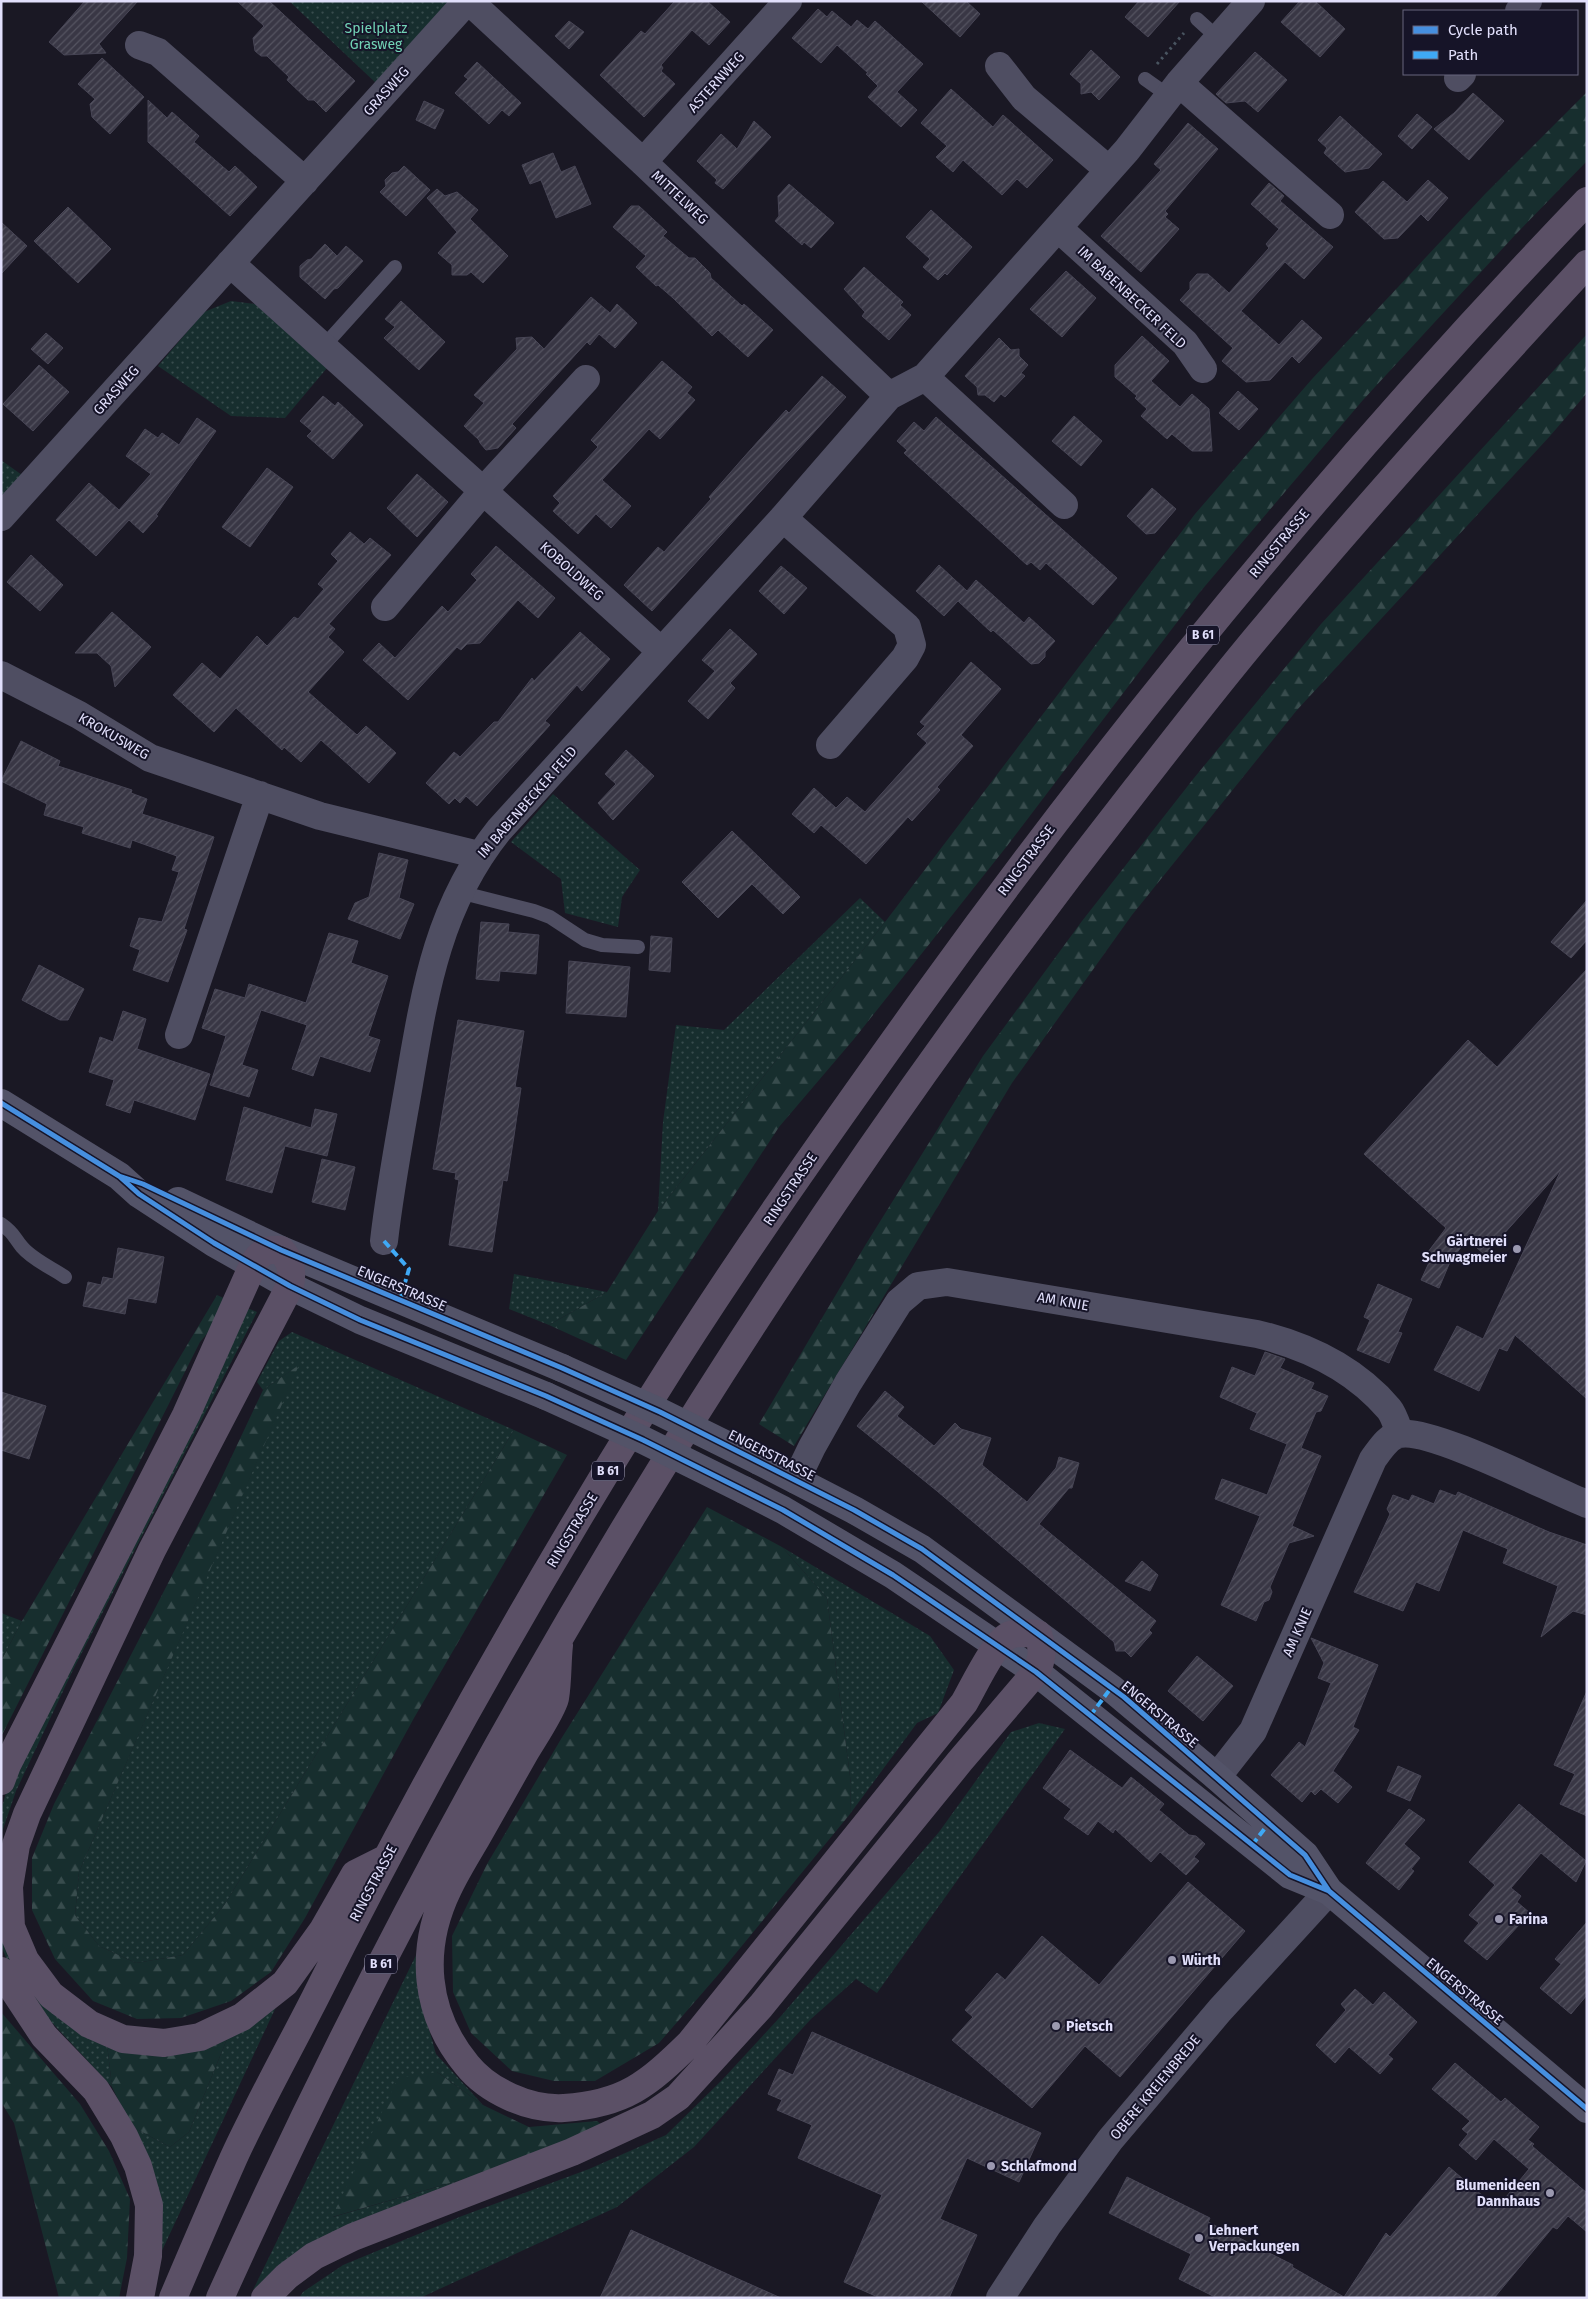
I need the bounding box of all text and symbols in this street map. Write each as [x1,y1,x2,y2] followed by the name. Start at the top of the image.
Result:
[1403,10,1578,75] legend
[345,20,407,53] park label: Spielplatz Grasweg
[1448,21,1518,39] text: Cycle path
[1448,46,1478,64] text: Path
[685,48,748,116] street label: ASTERNWEG
[360,63,413,120] street label: GRASWEG
[648,167,711,228] street label: MITTELWEG
[1074,242,1190,352] street label: IM BABENBECKER FELD
[90,362,143,419] street label: GRASWEG
[1246,505,1313,581] street label: RINGSTRASSE
[536,538,607,604] street label: KOBOLDWEG
[1187,626,1219,644] road number: B 61
[75,709,152,763] street label: KROKUSWEG
[474,743,581,862] street label: IM BABENBECKER FELD
[994,821,1059,899] street label: RINGSTRASSE
[760,1149,821,1229] street label: RINGSTRASSE
[1422,1233,1507,1266] place label: Gärtnerei Schwagmeier
[1511,1243,1523,1255] marker: Gärtnerei Schwagmeier
[355,1262,449,1315] street label: ENGERSTRASSE
[1036,1289,1090,1314] street label: AM KNIE
[725,1426,818,1485] street label: ENGERSTRASSE
[592,1462,624,1480] road number: B 61
[543,1490,602,1571] street label: RINGSTRASSE
[1279,1605,1316,1659] street label: AM KNIE
[1118,1677,1202,1752] street label: ENGERSTRASSE
[346,1842,401,1925] street label: RINGSTRASSE
[1509,1911,1548,1928] place label: Farina
[1493,1913,1505,1925] marker: Farina
[1182,1952,1221,1969] place label: Würth
[1166,1954,1178,1966] marker: Würth
[1423,1954,1507,2029] street label: ENGERSTRASSE
[365,1955,397,1974] road number: B 61
[1066,2018,1113,2035] place label: Pietsch
[1050,2020,1062,2032] marker: Pietsch
[1107,2031,1204,2143] street label: OBERE KREIENBREDE
[1001,2158,1077,2175] place label: Schlafmond
[985,2160,997,2172] marker: Schlafmond
[1456,2177,1540,2210] place label: Blumenideen Dannhaus
[1544,2187,1556,2199] marker: Blumenideen Dannhaus
[1208,2222,1299,2255] place label: Lehnert Verpackungen
[1193,2232,1205,2244] marker: Lehnert Verpackungen

